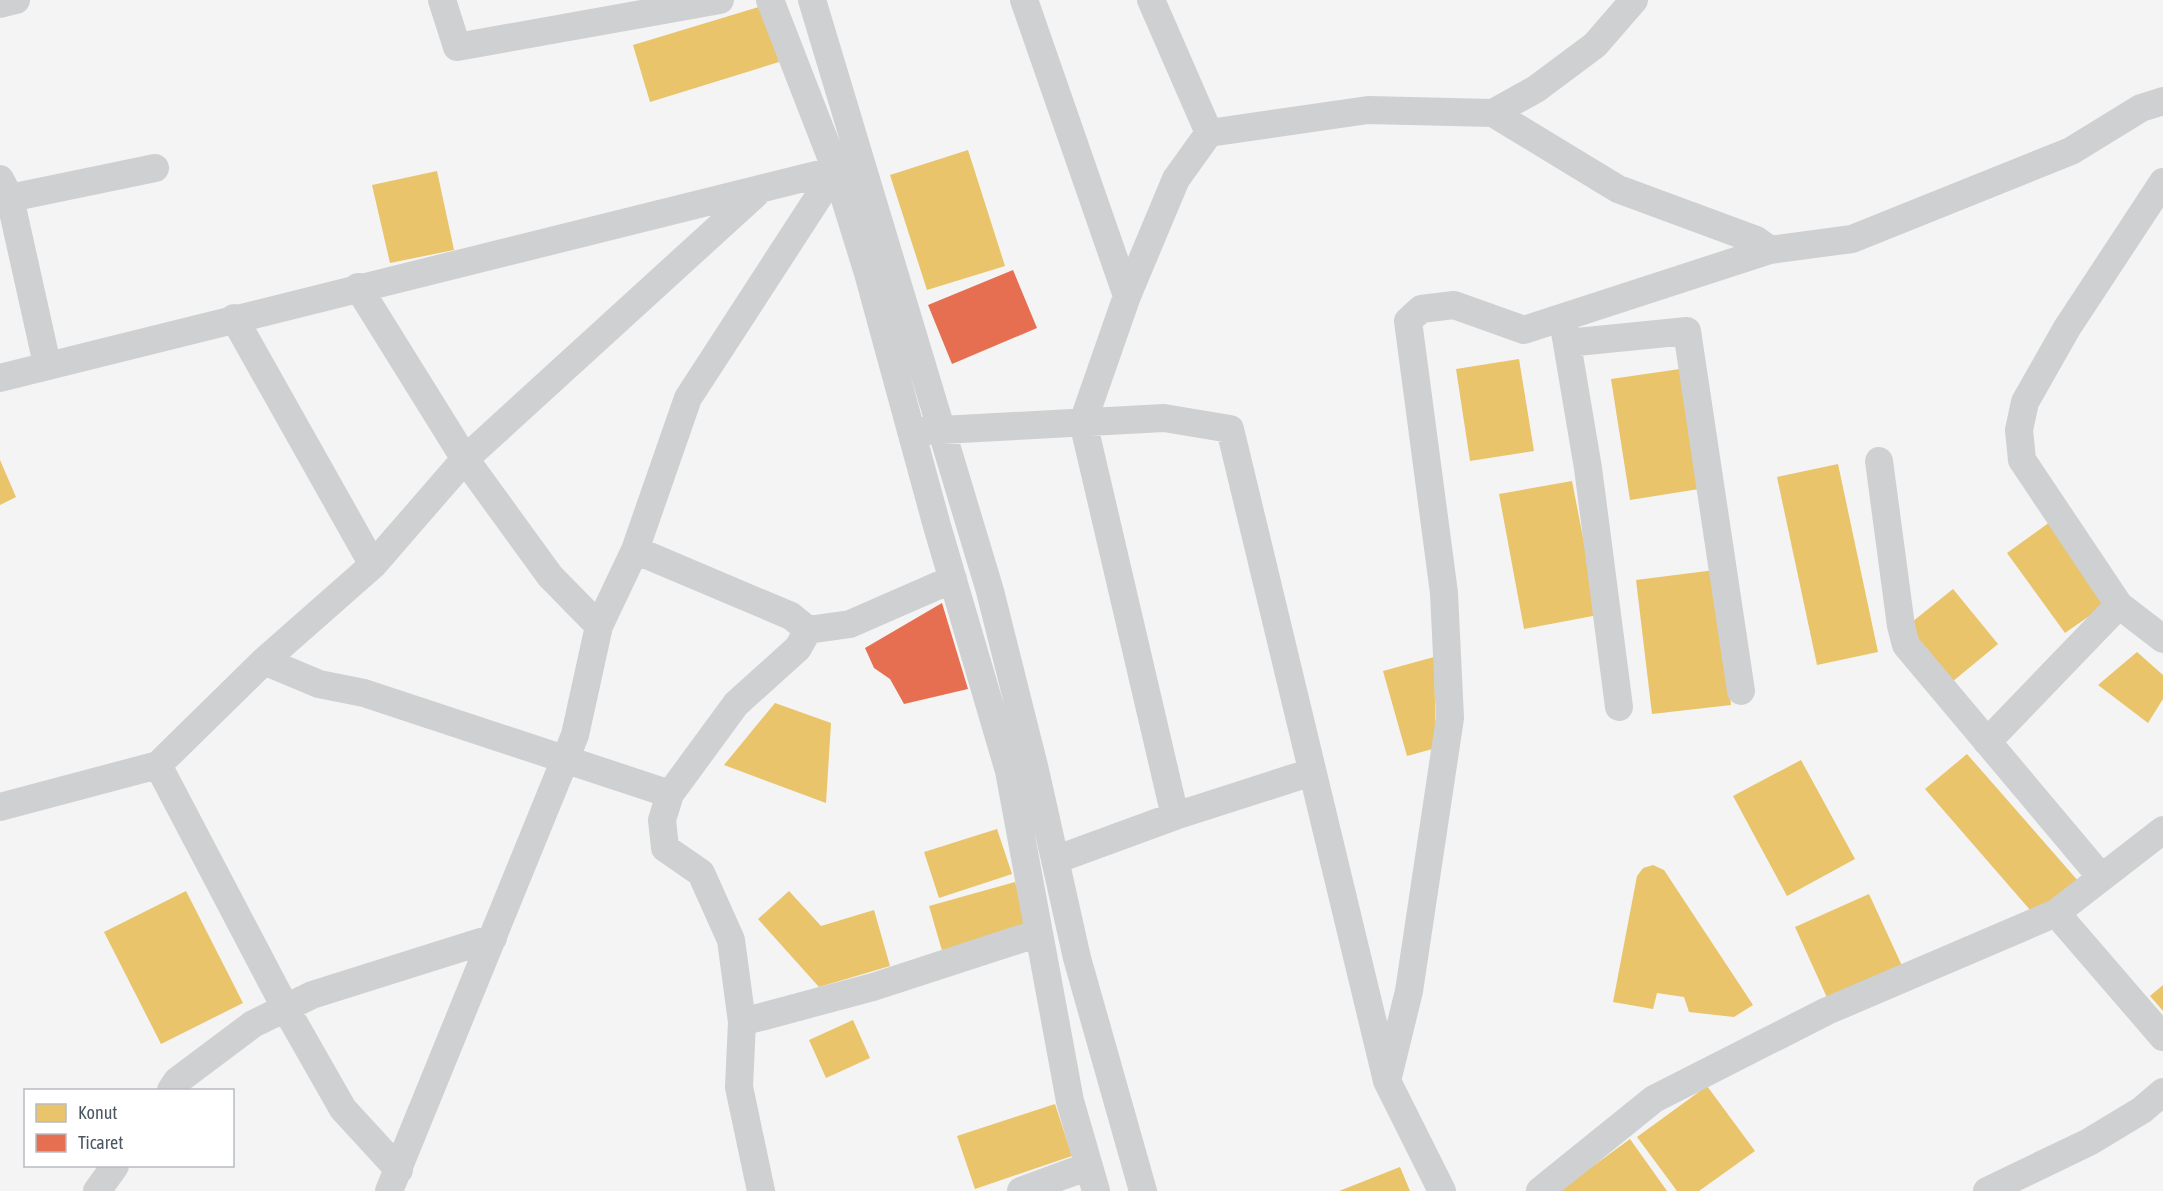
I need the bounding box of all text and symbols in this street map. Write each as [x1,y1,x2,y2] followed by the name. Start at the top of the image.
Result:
[24,1089,234,1167] legend
[78,1102,118,1123] text: Konut
[78,1132,123,1153] text: Ticaret

